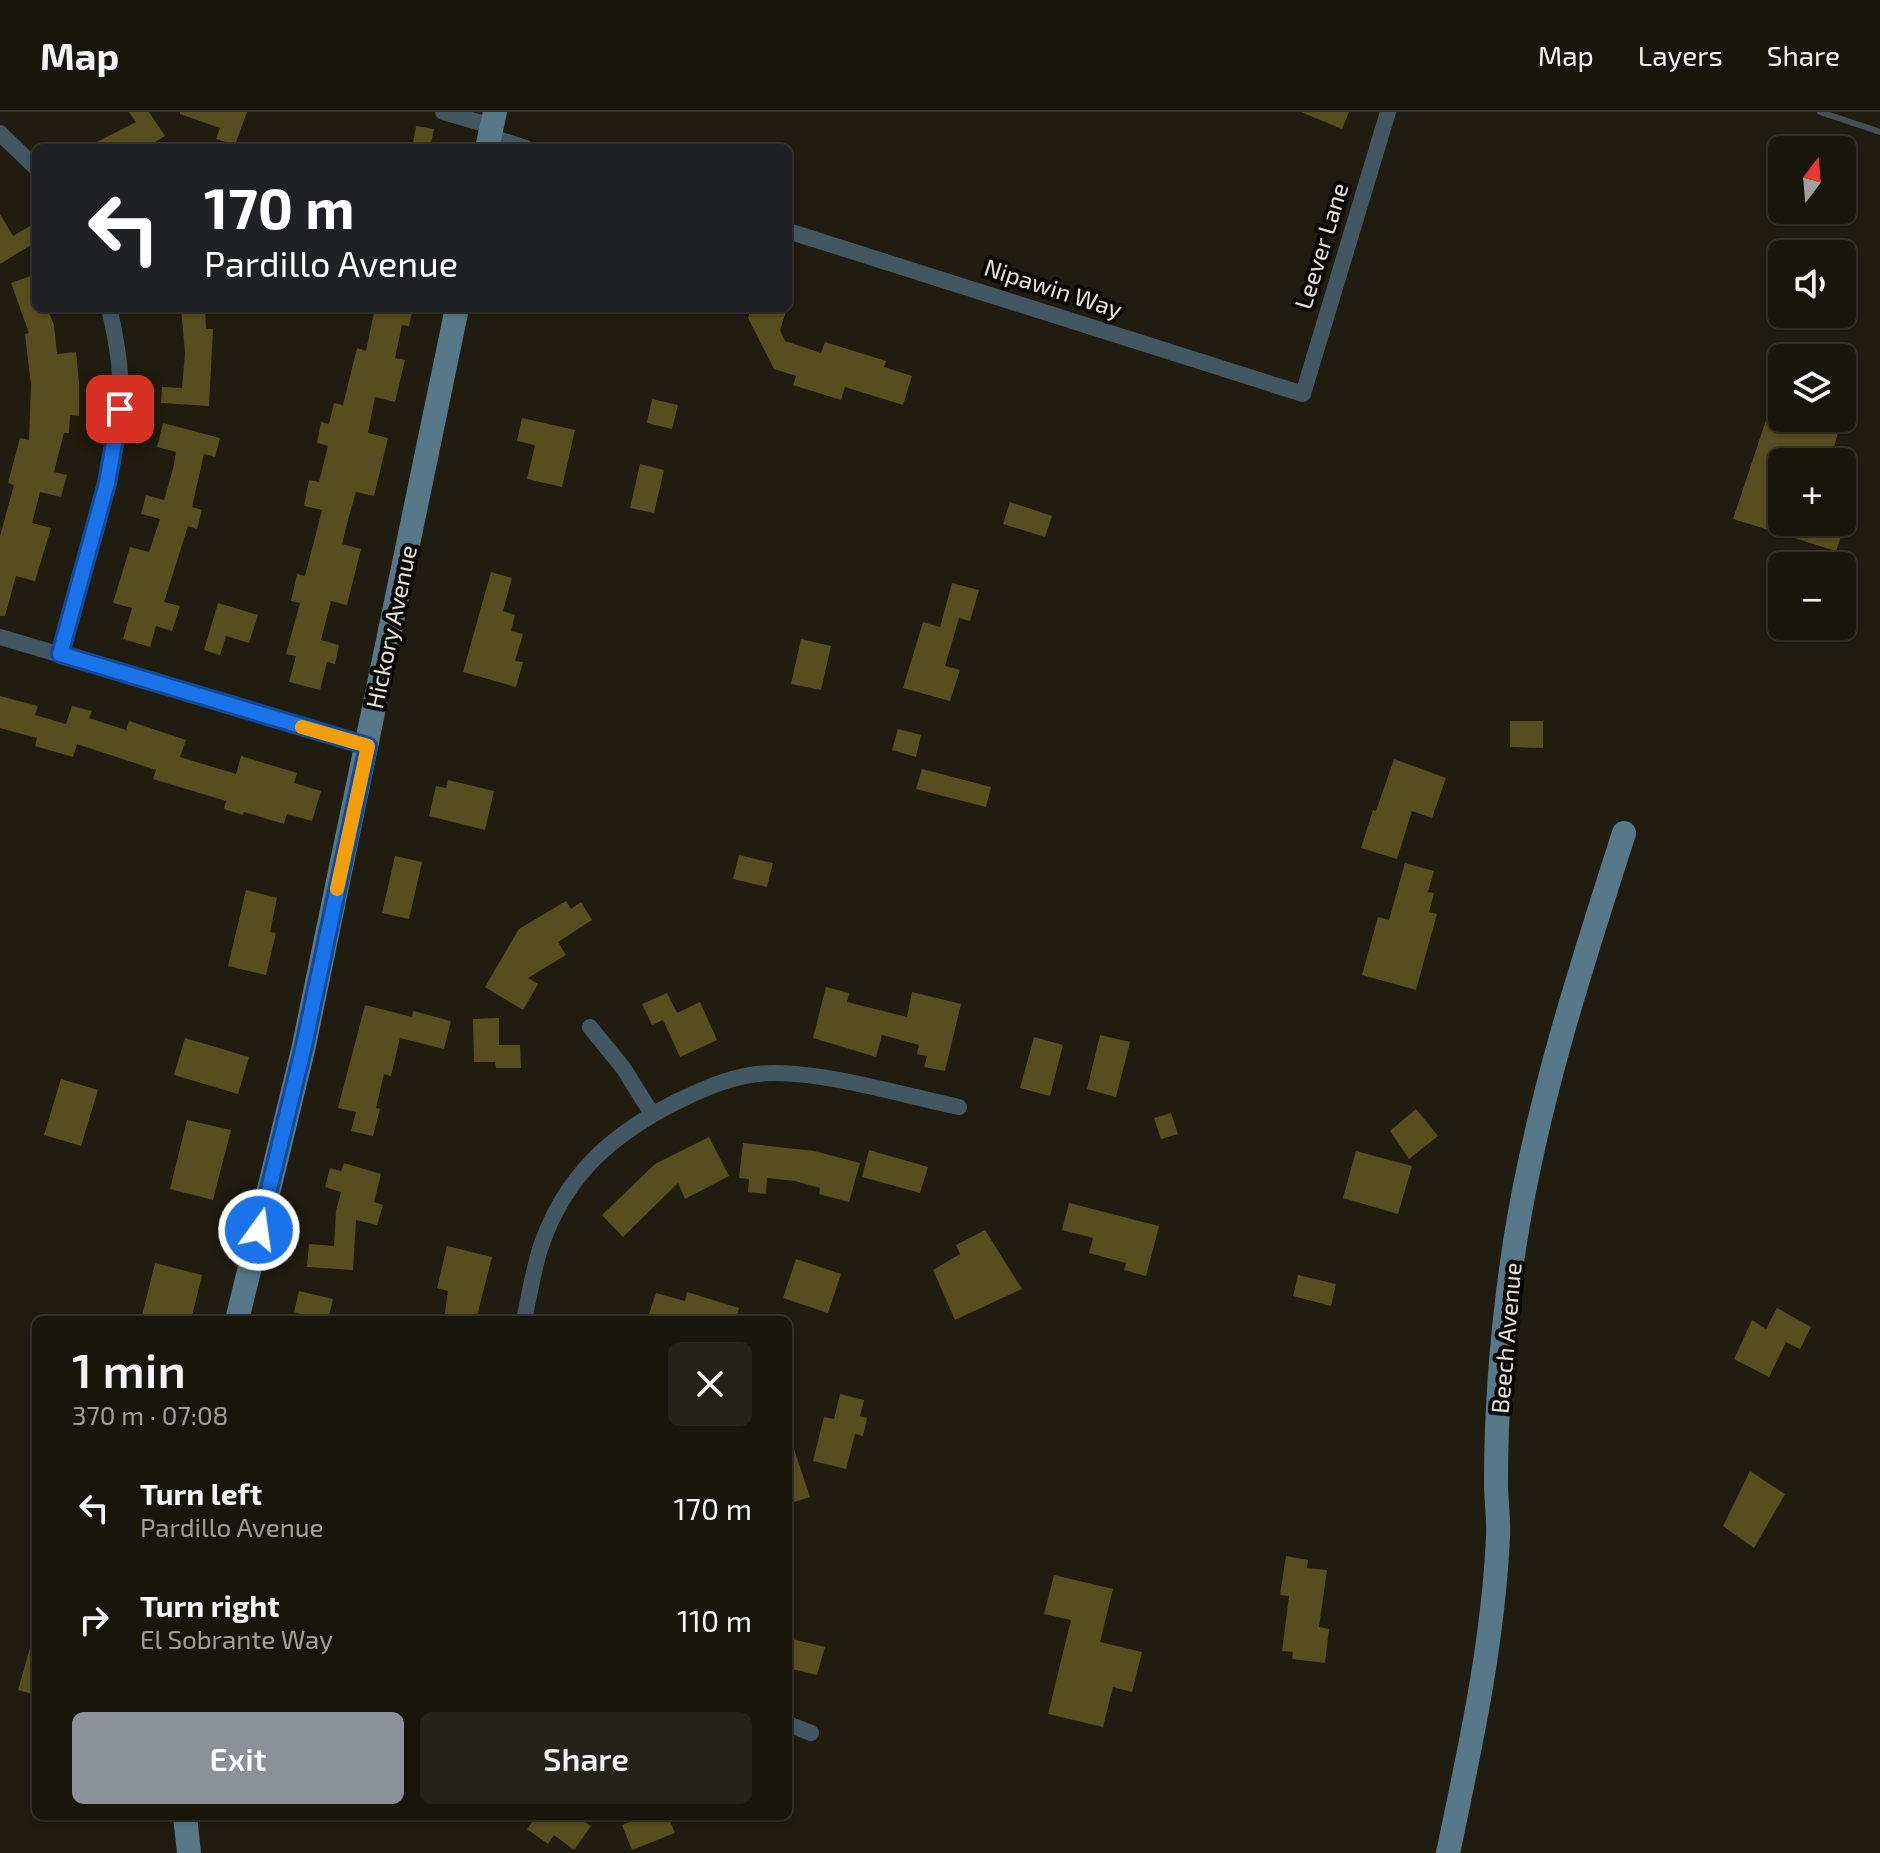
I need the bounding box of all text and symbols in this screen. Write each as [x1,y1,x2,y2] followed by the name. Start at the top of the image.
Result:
[40,32,119,78] text: Map
[1538,38,1594,72] text: Map
[1638,38,1723,72] text: Layers
[1767,38,1840,72] text: Share
[1768,136,1856,224] north arrow
[1768,136,1856,640] map controls
[204,173,355,240] text: 170 m
[72,176,176,280] icon: left
[1288,179,1353,312] street label: Leever Lane
[1768,240,1856,328] button: sound
[204,241,458,284] text: Pardillo Avenue
[981,252,1126,324] street label: Nipawin Way
[1768,344,1856,432] button: layers
[86,375,154,443] pin
[98,387,142,431] icon: arrive
[1768,448,1856,536] button: +
[359,542,422,711] street label: Hickory Avenue
[1768,552,1856,640] button: −
[217,1188,301,1272] position arrow
[1484,1261,1527,1415] street label: Beech Avenue
[72,1340,186,1398] text: 1 min
[668,1342,752,1426] button: close
[72,1399,228,1430] text: 370 m · 07:08
[140,1475,262,1511] text: Turn left
[72,1486,116,1530] icon: left
[674,1490,752,1526] text: 170 m
[140,1511,324,1542] text: Pardillo Avenue
[140,1587,280,1623] text: Turn right
[72,1598,116,1642] icon: right
[677,1602,752,1638] text: 110 m
[140,1623,333,1654] text: El Sobrante Way
[72,1712,404,1804] button: Exit
[420,1712,752,1804] button: Share

